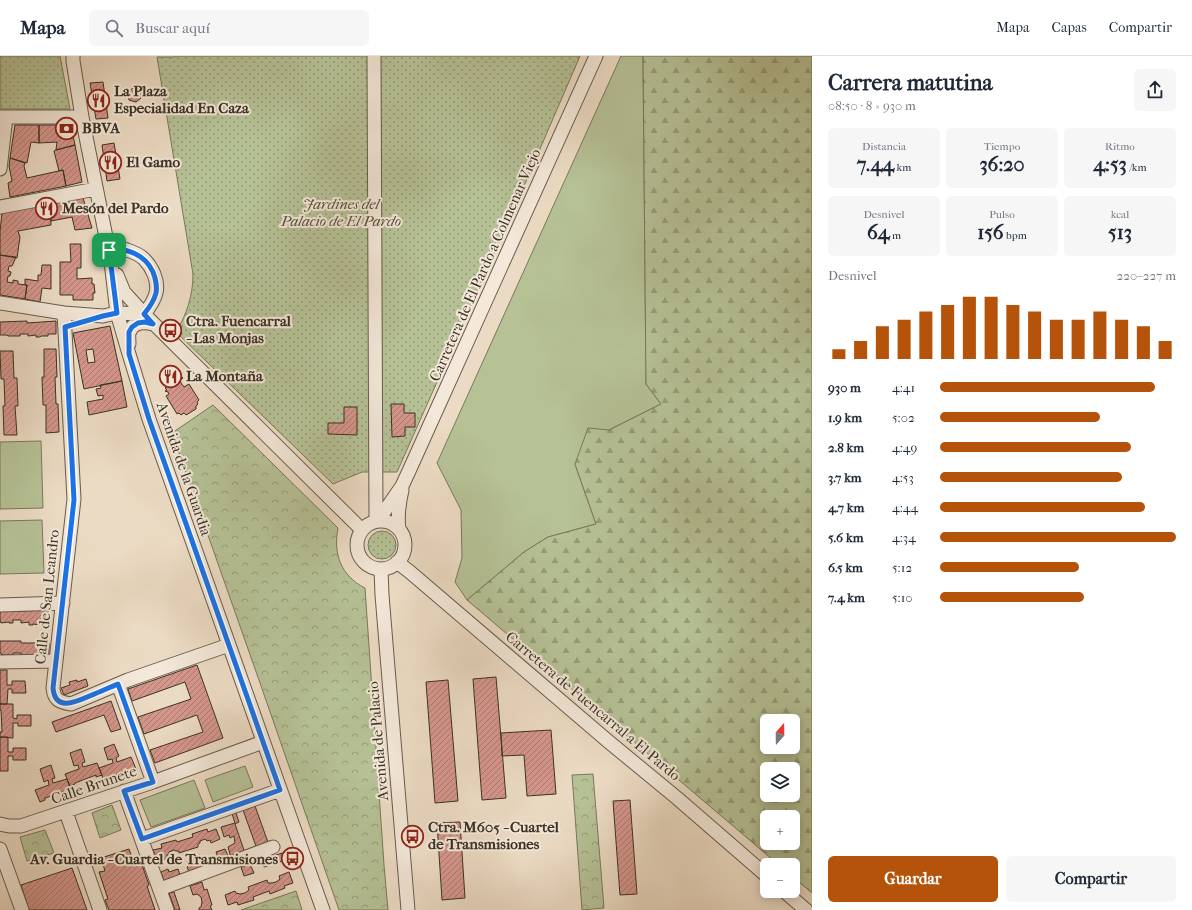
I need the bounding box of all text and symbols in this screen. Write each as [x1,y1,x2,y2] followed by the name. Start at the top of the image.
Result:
[89,10,369,46] search box
[20,17,65,39] text: Mapa
[103,17,125,39] icon: search
[135,19,210,37] text: Buscar aquí
[996,19,1030,36] text: Mapa
[1052,19,1087,36] text: Capas
[1109,19,1172,36] text: Compartir
[1134,69,1176,111] button: share
[828,70,993,96] text: Carrera matutina
[114,82,250,117] place label: La Plaza Especialidad En Caza
[86,87,112,113] restaurant icon: La Plaza Especialidad En Caza
[828,98,916,113] text: 08:50 · 8 × 930 m
[54,115,80,141] bank icon: BBVA
[82,119,121,137] place label: BBVA
[862,140,906,153] text: Distancia
[984,140,1020,153] text: Tiempo
[1105,140,1135,153] text: Ritmo
[425,146,545,384] street label: Carretera de El Pardo a Colmenar Viejo
[98,149,124,175] restaurant icon: El Gamo
[126,153,180,171] place label: El Gamo
[857,153,894,176] text: 7.44
[979,153,1025,176] text: 36:20
[1093,153,1127,176] text: 4:53
[894,161,911,174] text: km
[1127,161,1147,174] text: /km
[33,195,59,221] restaurant icon: Mesón del Pardo
[280,195,401,230] park label: Jardines del Palacio de El Pardo
[61,199,169,217] place label: Mesón del Pardo
[863,208,905,221] text: Desnivel
[989,208,1015,221] text: Pulso
[1111,208,1129,221] text: kcal
[867,221,890,244] text: 64
[977,221,1004,244] text: 156
[1108,221,1132,244] text: 513
[890,229,901,242] text: m
[1004,229,1027,242] text: bpm
[92,233,126,267] pin
[98,239,120,261] icon: arrive
[828,268,877,283] text: Desnivel
[1117,268,1176,283] text: 220–227 m
[186,312,292,347] place label: Ctra. Fuencarral - Las Monjas
[158,317,184,343] bus stop icon: Ctra. Fuencarral - Las Monjas
[157,363,183,389] restaurant icon: La Montaña
[186,367,264,385] place label: La Montaña
[828,380,861,395] text: 930 m
[892,380,915,395] text: 4:41
[152,399,216,539] street label: Avenida de la Guardia
[828,410,862,425] text: 1.9 km
[892,410,915,425] text: 5:02
[828,440,864,455] text: 2.8 km
[892,440,917,455] text: 4:49
[828,470,862,485] text: 3.7 km
[892,470,914,485] text: 4:53
[828,500,864,515] text: 4.7 km
[892,500,918,515] text: 4:44
[31,528,63,665] street label: Calle de San Leandro
[828,530,863,545] text: 5.6 km
[892,530,916,545] text: 4:34
[828,560,863,575] text: 6.5 km
[892,560,912,575] text: 5:12
[828,590,865,605] text: 7.4 km
[892,590,913,605] text: 5:10
[502,627,684,785] street label: Carretera de Fuencarral a El Pardo
[364,680,392,802] street label: Avenida de Palacio
[760,714,800,754] north arrow
[760,714,800,898] map controls
[49,762,140,808] street label: Calle Brunete
[760,762,800,802] button: layers
[760,810,800,850] button: +
[428,818,560,853] place label: Ctra. M605 - Cuartel de Transmisiones
[399,823,425,849] bus stop icon: Ctra. M605 - Cuartel de Transmisiones
[280,846,306,872] bus stop icon: Av. Guardia - Cuartel de Transmisiones
[29,850,278,868] place label: Av. Guardia - Cuartel de Transmisiones
[828,856,998,902] button: Guardar
[1006,856,1176,902] button: Compartir
[760,858,800,898] button: −

